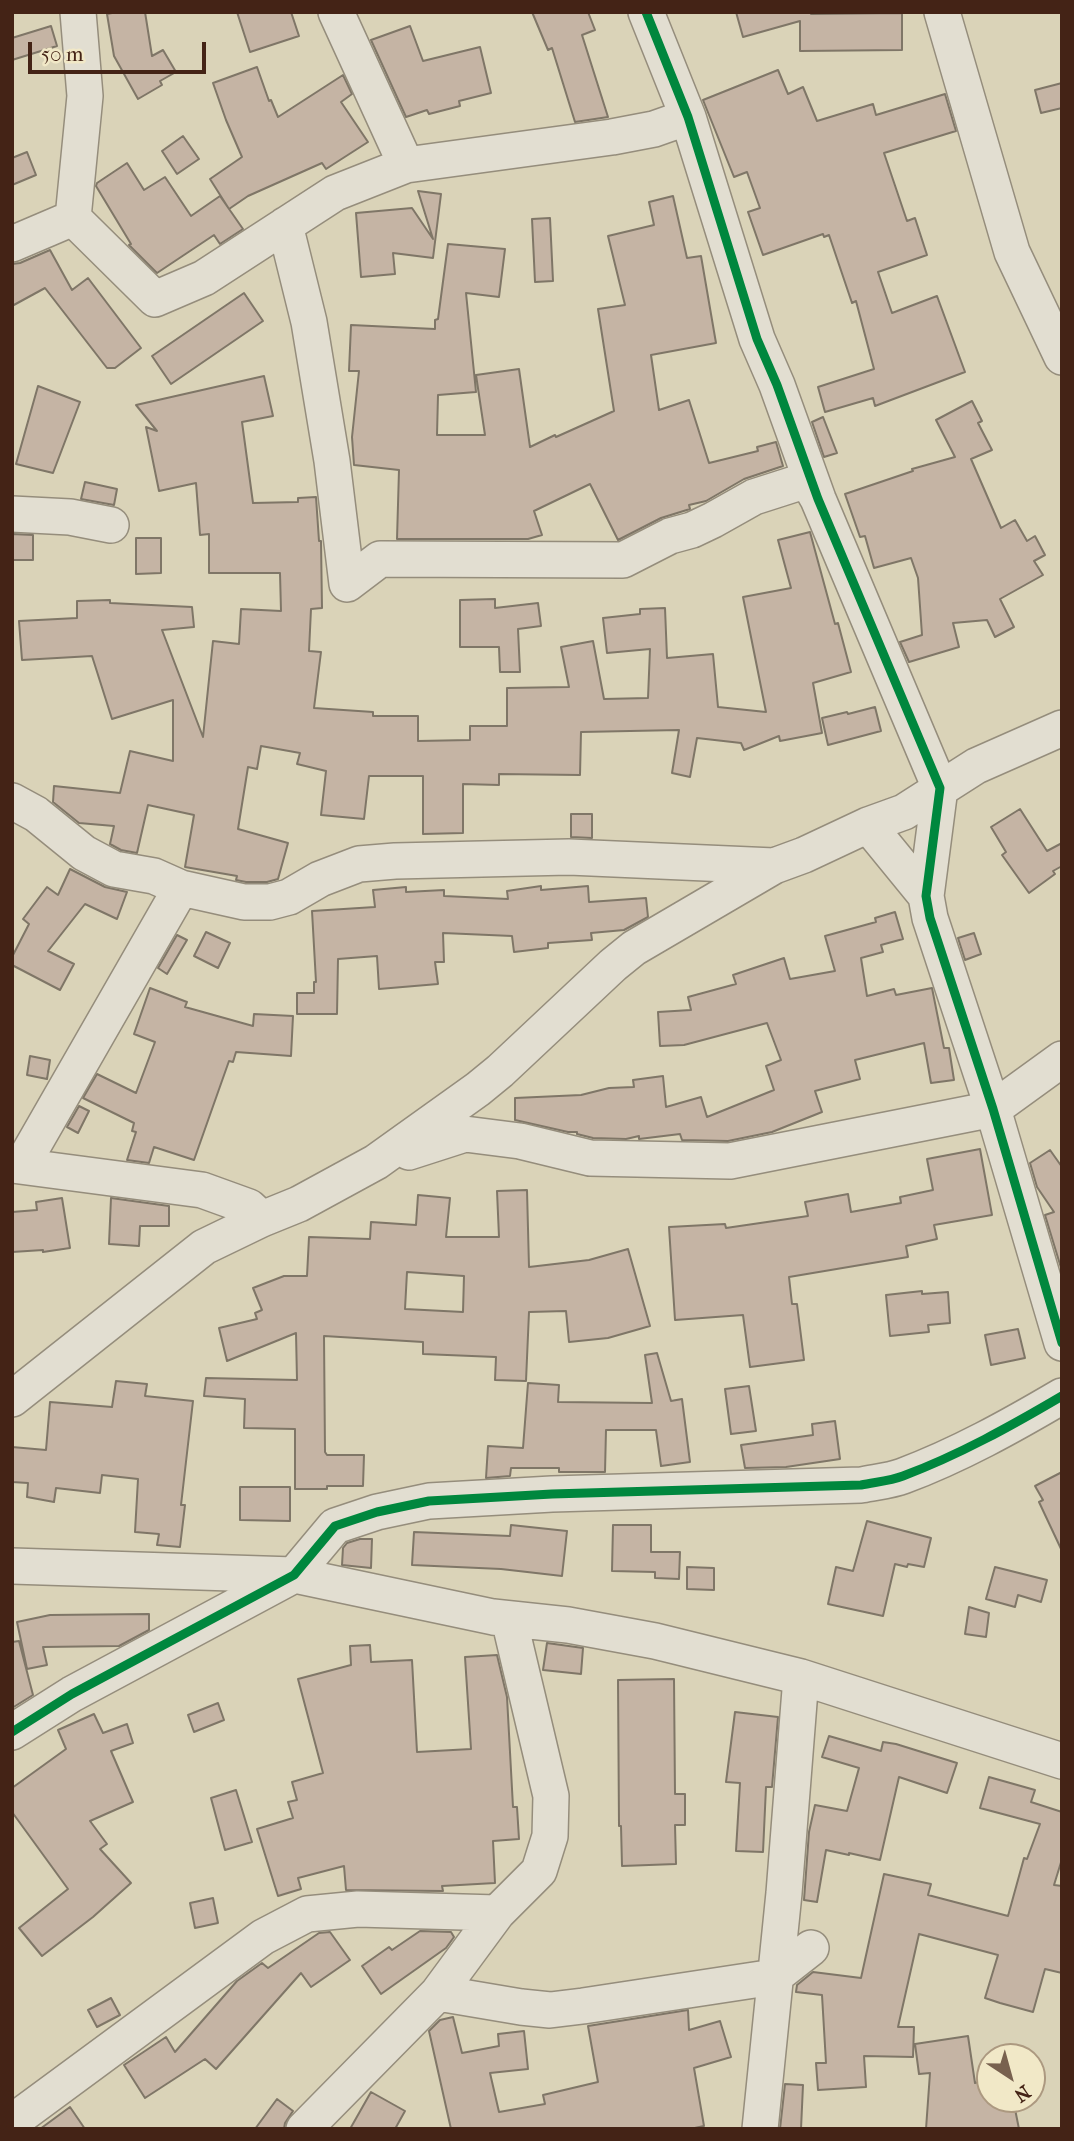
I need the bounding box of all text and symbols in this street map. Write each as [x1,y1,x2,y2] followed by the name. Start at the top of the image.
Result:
[32,28,210,72] scale bar
[41,42,84,66] text: 50 m
[976,2043,1046,2113] north arrow
[1010,2080,1034,2107] text: N

